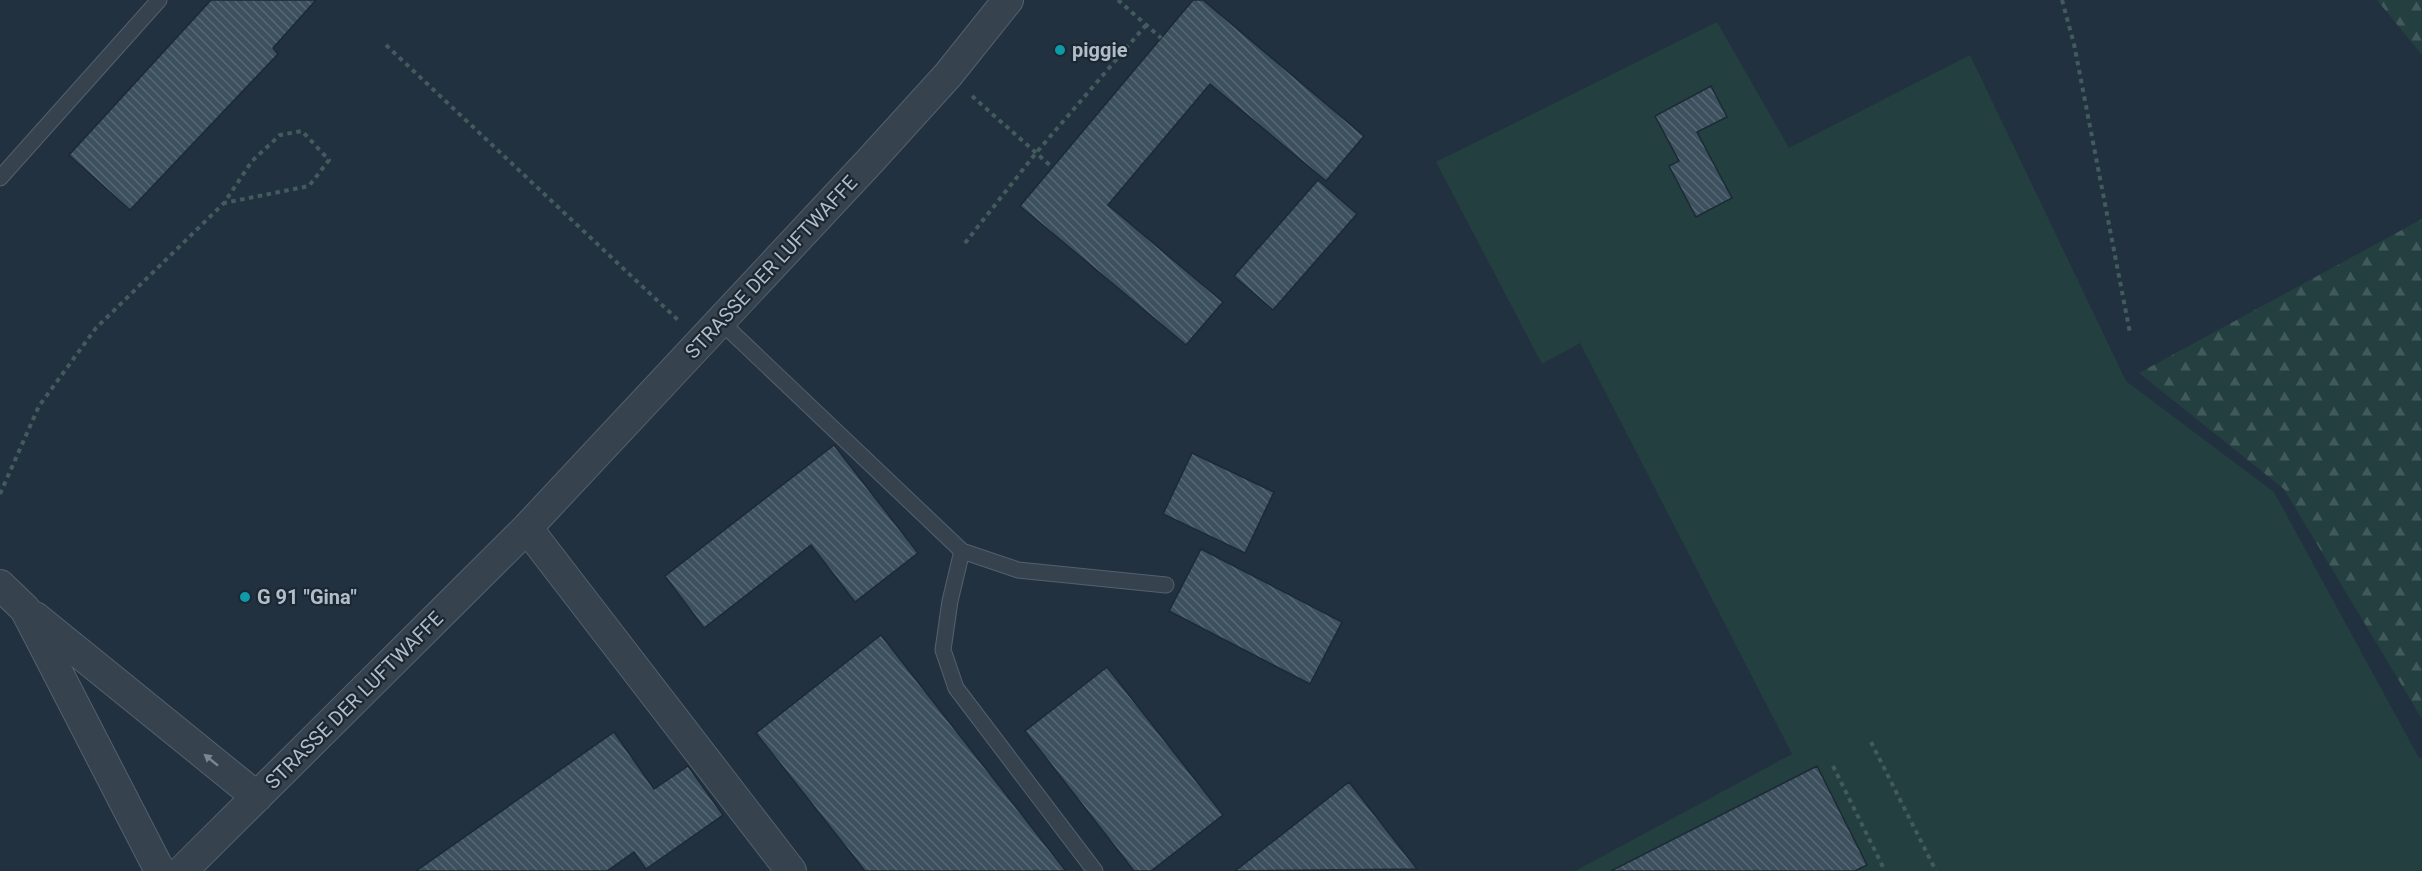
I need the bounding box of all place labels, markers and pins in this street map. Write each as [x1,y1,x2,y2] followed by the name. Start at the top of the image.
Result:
[1072,38,1128,62] place label: piggie
[1053,43,1067,57] marker: piggie
[257,585,357,609] place label: G 91 "Gina"
[238,590,252,604] marker: G 91 "Gina"

